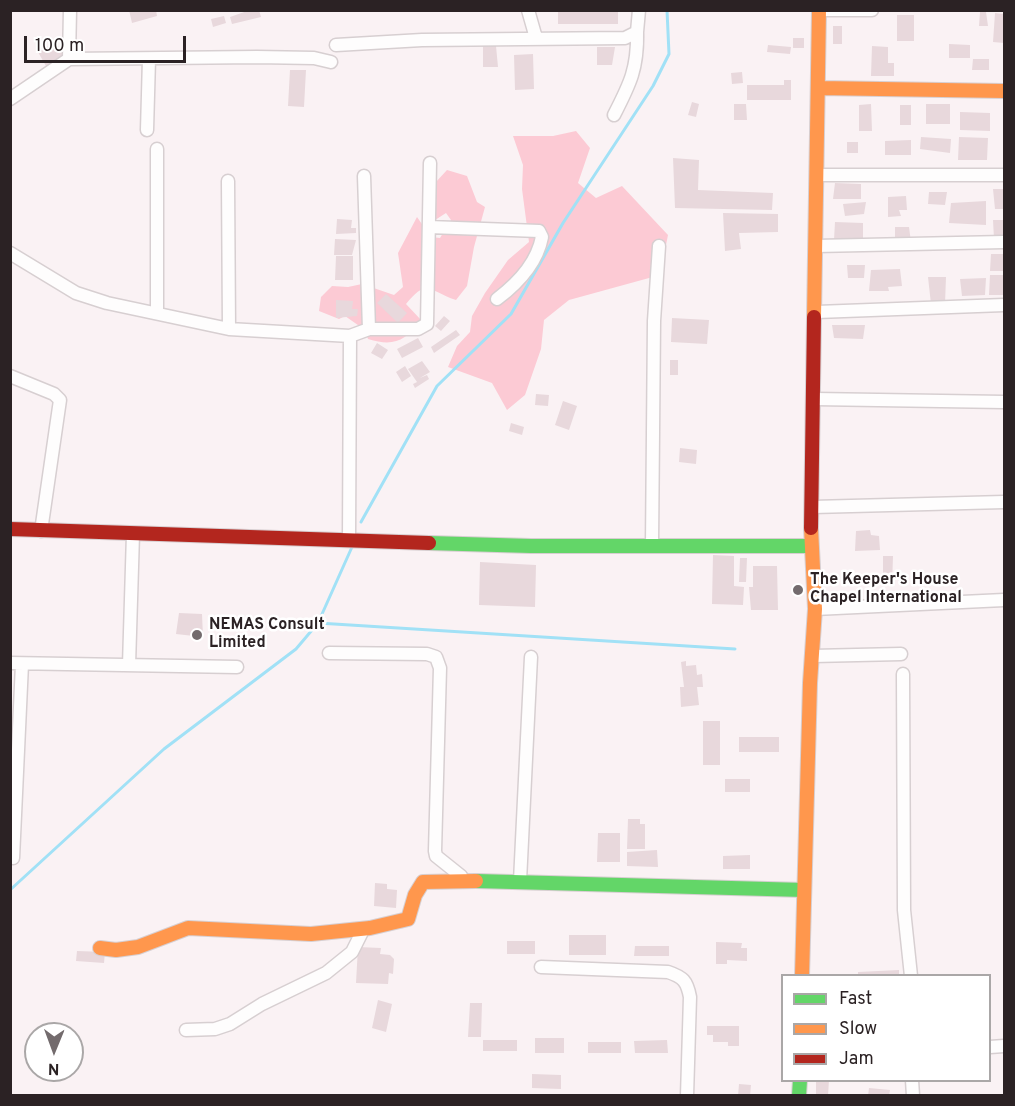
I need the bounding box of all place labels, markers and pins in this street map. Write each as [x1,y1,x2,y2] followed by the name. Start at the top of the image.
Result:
[810,571,962,609] place label: The Keeper's House Chapel International
[791,583,805,597] marker: The Keeper's House Chapel International
[209,616,325,654] place label: NEMAS Consult Limited
[190,628,204,642] marker: NEMAS Consult Limited

